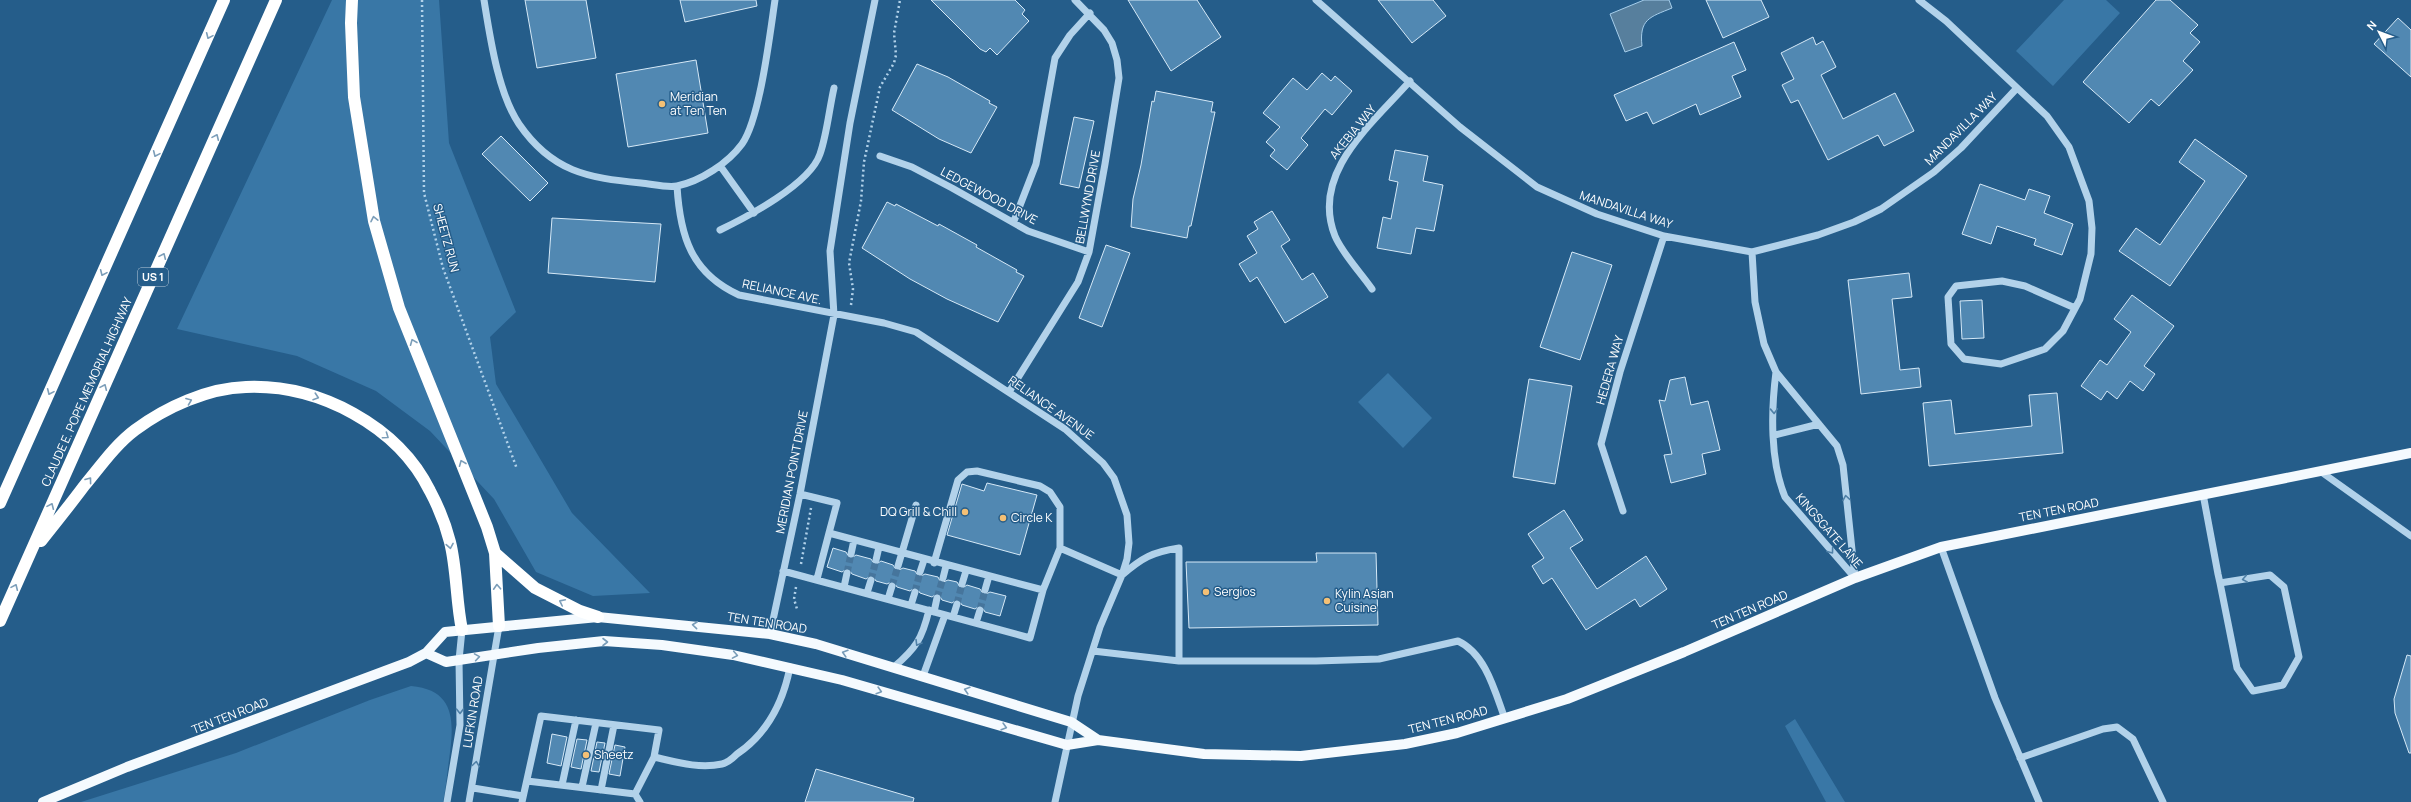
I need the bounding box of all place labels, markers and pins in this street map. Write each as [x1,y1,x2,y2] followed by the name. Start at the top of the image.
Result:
[670,88,727,119] place label: Meridian at Ten Ten
[657,99,667,109] marker: Meridian at Ten Ten
[880,503,957,520] place label: DQ Grill & Chill
[960,507,970,517] marker: DQ Grill & Chill
[1011,509,1053,526] place label: Circle K
[998,513,1008,523] marker: Circle K
[1214,583,1256,600] place label: Sergios
[1335,585,1394,616] place label: Kylin Asian Cuisine
[1201,587,1211,597] marker: Sergios
[1322,596,1332,606] marker: Kylin Asian Cuisine
[594,746,634,763] place label: Sheetz
[581,750,591,760] marker: Sheetz

